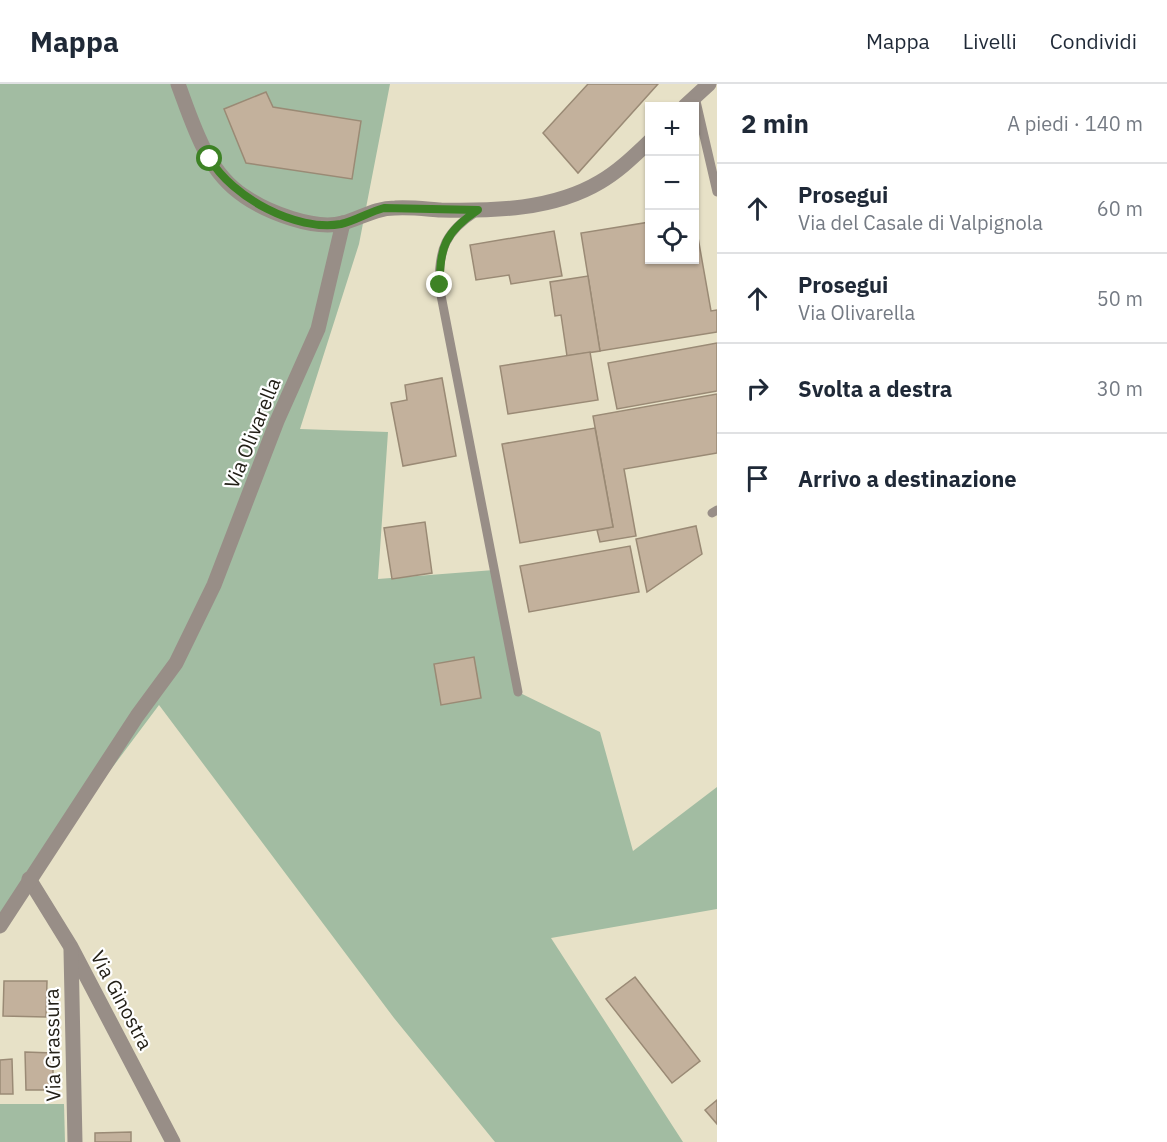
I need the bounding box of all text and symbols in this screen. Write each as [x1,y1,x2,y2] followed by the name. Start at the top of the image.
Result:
[30,23,119,60] text: Mappa
[866,27,930,55] text: Mappa
[963,27,1017,55] text: Livelli
[1050,27,1137,55] text: Condividi
[645,102,699,264] map controls
[645,102,699,156] button: +
[741,106,809,140] text: 2 min
[1007,110,1143,137] text: A piedi · 140 m
[196,145,222,171] route start
[645,156,699,210] button: −
[798,180,888,209] text: Prosegui
[741,192,774,225] icon: ahead
[1097,195,1143,222] text: 60 m
[798,209,1043,236] text: Via del Casale di Valpignola
[645,210,699,264] button: locate
[798,270,888,299] text: Prosegui
[426,271,452,297] route end
[741,282,774,315] icon: ahead
[1097,285,1143,312] text: 50 m
[798,299,915,326] text: Via Olivarella
[741,372,774,405] icon: right
[218,373,287,492] street label: Via Olivarella
[798,374,952,403] text: Svolta a destra
[1097,375,1143,402] text: 30 m
[741,462,774,495] icon: arrive
[798,464,1017,493] text: Arrivo a destinazione
[85,946,160,1055] street label: Via Ginostra
[38,988,66,1102] street label: Via Grassura

